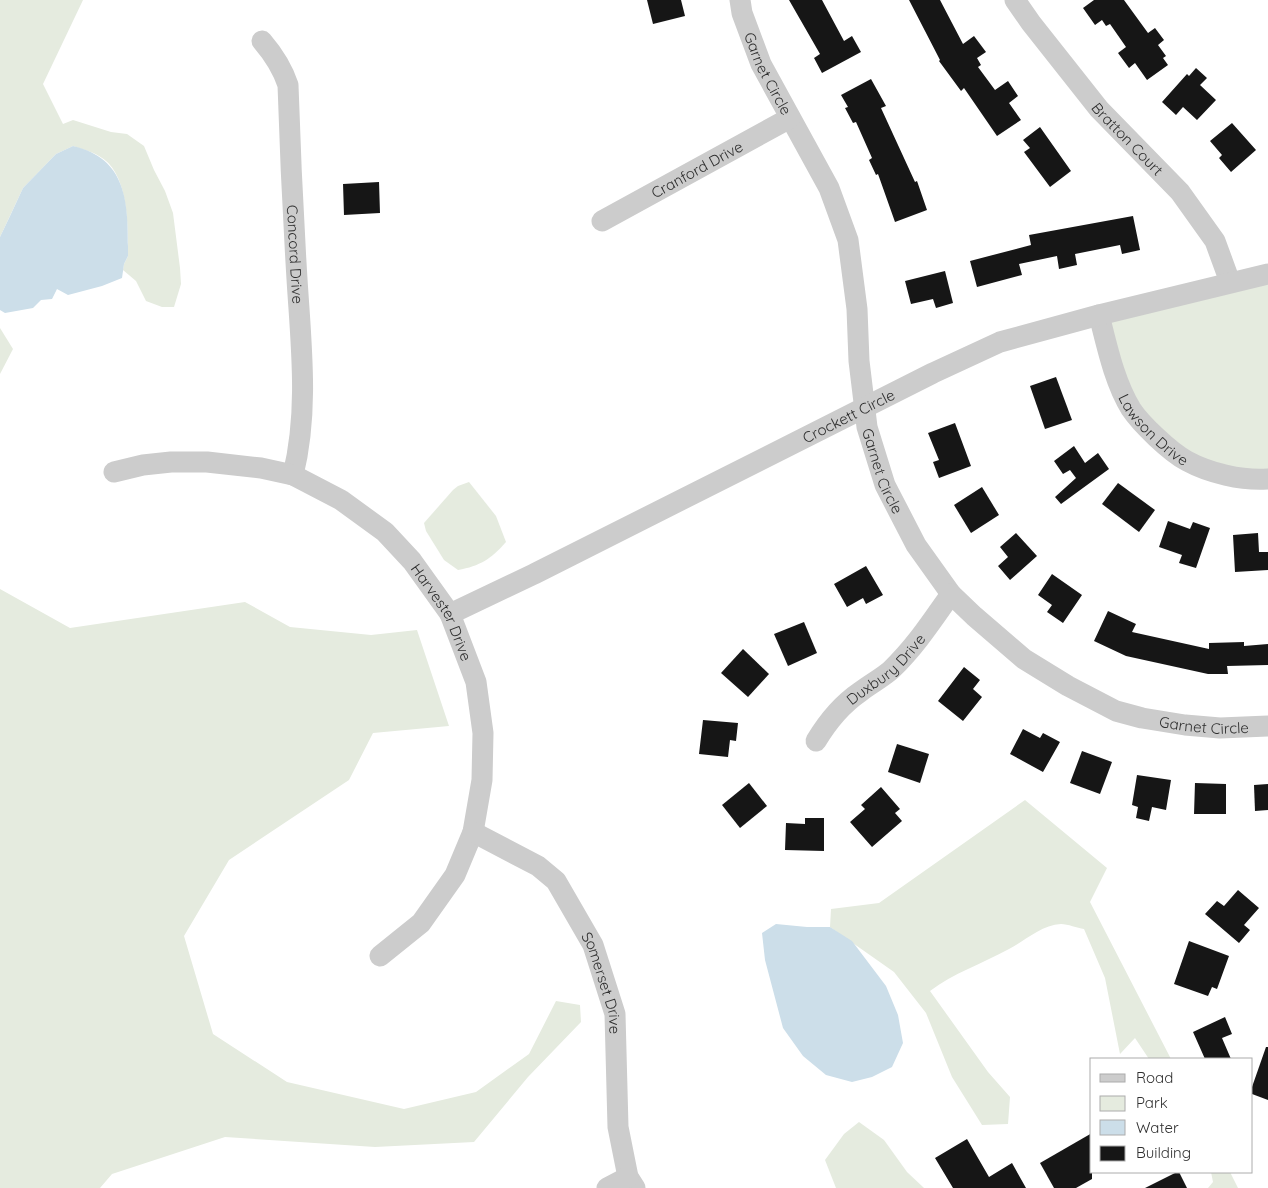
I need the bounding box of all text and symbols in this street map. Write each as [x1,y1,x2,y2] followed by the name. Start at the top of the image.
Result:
[740,29,796,118] street label: Garnet Circle
[1088,98,1168,179] street label: Bratton Court
[647,136,746,202] street label: Cranford Drive
[283,204,308,304] street label: Concord Drive
[799,385,898,447] street label: Crockett Circle
[1115,390,1192,469] street label: Lawson Drive
[858,426,908,517] street label: Garnet Circle
[407,560,476,663] street label: Harvester Drive
[842,630,929,708] street label: Duxbury Drive
[1158,711,1249,738] street label: Garnet Circle
[578,928,625,1034] street label: Somerset Drive
[1090,1058,1253,1173] legend
[1136,1068,1173,1087] text: Road
[1136,1093,1168,1112] text: Park
[1136,1118,1179,1137] text: Water
[1136,1143,1191,1162] text: Building

